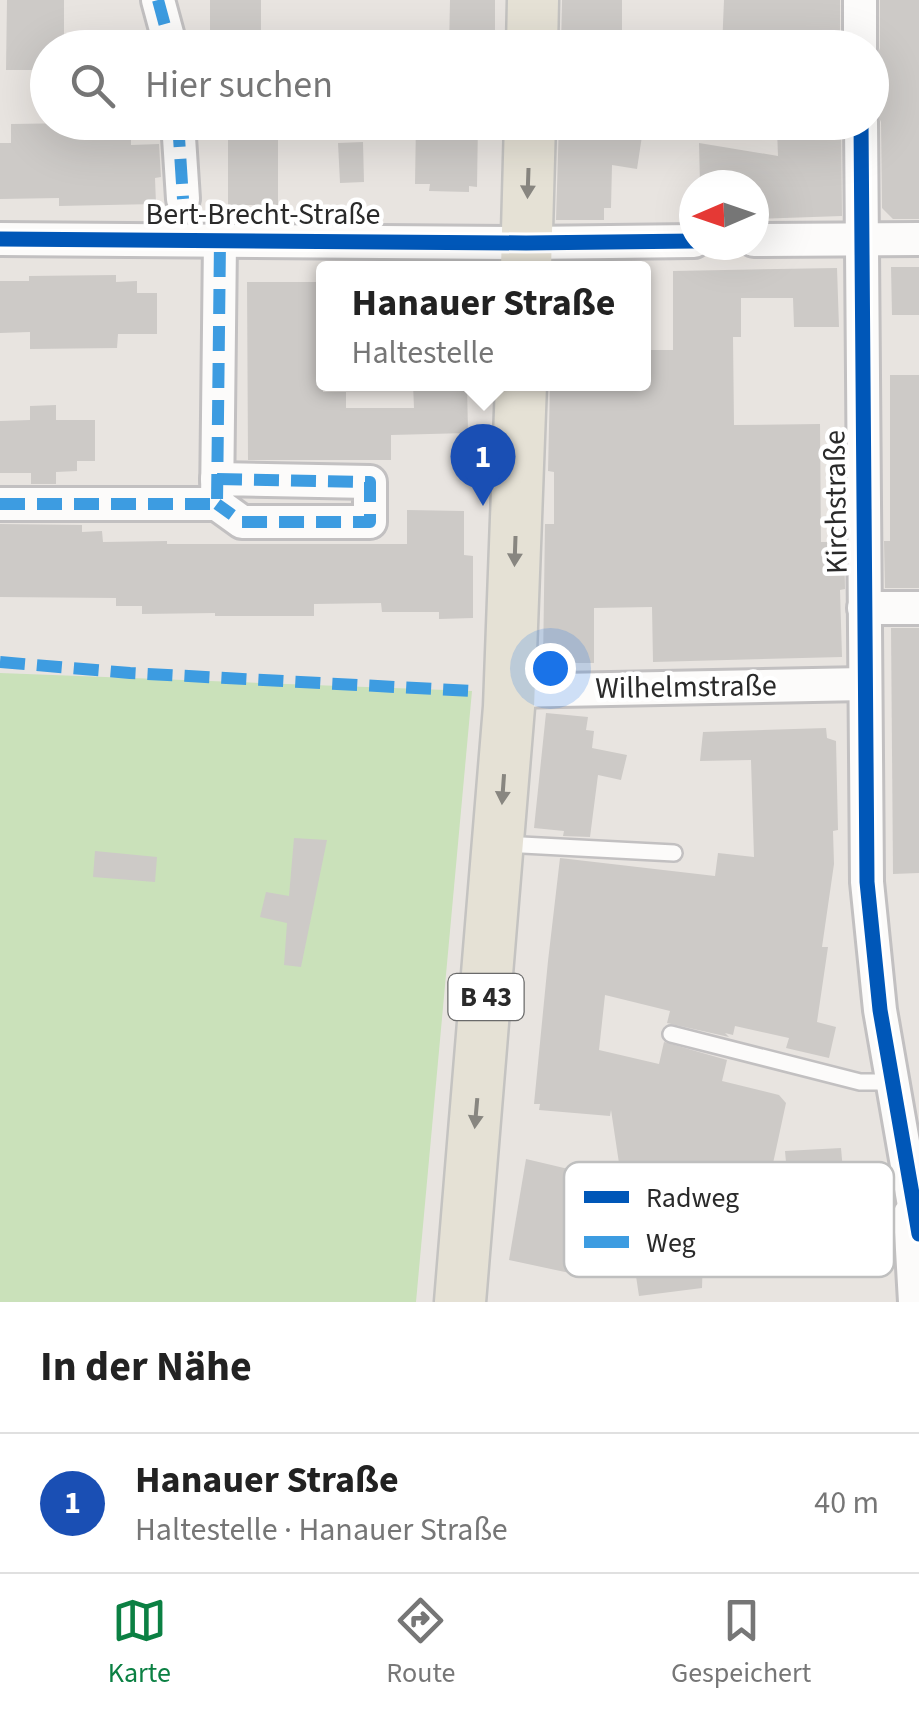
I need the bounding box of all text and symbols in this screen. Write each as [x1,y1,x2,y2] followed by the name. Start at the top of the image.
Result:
[30,30,889,140] search box
[65,58,120,113] icon: search
[145,58,333,112] text: Hier suchen
[520,167,536,199] one-way arrow
[679,170,769,260] north arrow
[146,193,380,236] street label: Bert-Brecht-Straße
[316,261,651,391] popup
[352,276,615,330] text: Hanauer Straße
[352,330,494,376] text: Haltestelle
[450,424,516,506] pin: 1
[813,430,859,574] street label: Kirchstraße
[506,535,522,567] one-way arrow
[525,643,576,694] your location
[595,664,777,710] street label: Wilhelmstraße
[494,773,510,805] one-way arrow
[448,974,524,1020] road number: B 43
[467,1097,483,1129] one-way arrow
[564,1162,894,1277] legend
[646,1178,739,1218] text: Radweg
[646,1223,696,1263] text: Weg
[40,1337,252,1397] text: In der Nähe
[135,1453,399,1507] text: Hanauer Straße
[64,1480,81,1526] text: 1
[814,1480,879,1526] text: 40 m
[135,1507,508,1553] text: Haltestelle · Hanauer Straße
[108,1593,171,1693] tab: Karte
[386,1593,455,1693] tab: Route
[671,1593,811,1693] tab: Gespeichert

